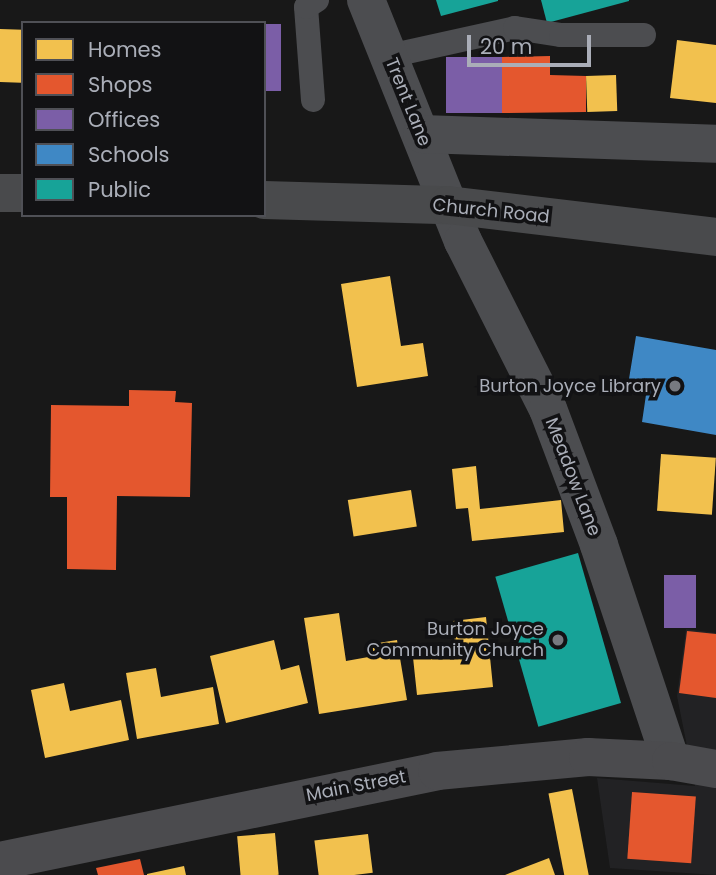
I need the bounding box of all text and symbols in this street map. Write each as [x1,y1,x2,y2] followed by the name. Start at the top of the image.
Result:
[21,21,266,217] legend
[471,21,595,65] scale bar
[480,32,533,61] text: 20 m
[88,35,162,64] text: Homes
[381,55,435,149] street label: Trent Lane
[88,70,152,99] text: Shops
[88,105,160,134] text: Offices
[88,140,170,169] text: Schools
[88,175,151,204] text: Public
[431,194,551,228] street label: Church Road
[479,375,661,397] place label: Burton Joyce Library
[667,378,683,394] marker: Burton Joyce Library
[541,415,605,539] street label: Meadow Lane
[366,619,544,662] place label: Burton Joyce Community Church
[550,632,566,648] marker: Burton Joyce Community Church
[304,766,408,806] street label: Main Street

